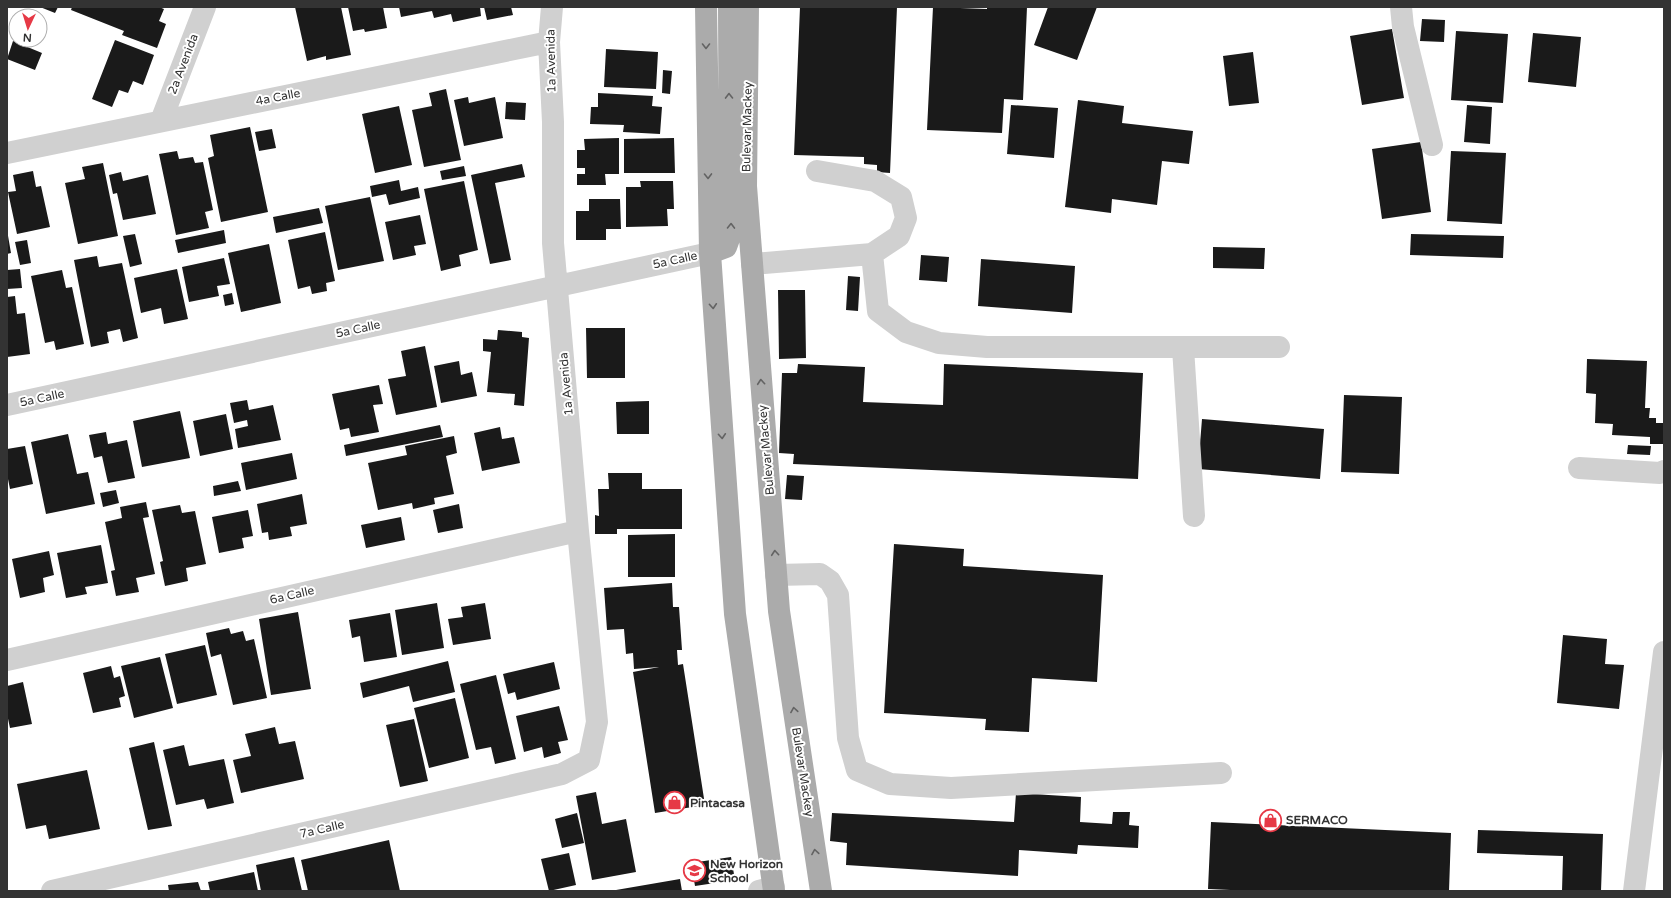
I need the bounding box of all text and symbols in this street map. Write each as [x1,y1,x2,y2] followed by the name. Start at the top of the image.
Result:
[8,8,48,48] north arrow
[543,29,559,93] street label: 1a Avenida
[22,31,32,44] text: N
[165,32,201,96] street label: 2a Avenida
[702,43,710,49] one-way arrow
[739,81,755,172] street label: Bulevar Mackey
[254,86,302,108] street label: 4a Calle
[725,93,733,99] one-way arrow
[704,173,712,179] one-way arrow
[726,223,735,229] one-way arrow
[651,248,699,272] street label: 5a Calle
[709,303,718,309] one-way arrow
[334,317,382,341] street label: 5a Calle
[556,352,576,416] street label: 1a Avenida
[757,379,766,385] one-way arrow
[18,386,66,410] street label: 5a Calle
[755,404,777,496] street label: Bulevar Mackey
[718,433,727,439] one-way arrow
[770,550,779,556] one-way arrow
[268,583,316,607] street label: 6a Calle
[790,707,799,713] one-way arrow
[789,726,817,818] street label: Bulevar Mackey
[662,790,688,816] shop icon: Pintacasa
[690,796,745,810] place label: Pintacasa
[1257,807,1283,833] shop icon: SERMACO
[1286,813,1348,827] place label: SERMACO
[298,817,346,841] street label: 7a Calle
[811,849,820,856] one-way arrow
[710,857,783,885] place label: New Horizon School
[682,858,708,884] school or university icon: New Horizon School

